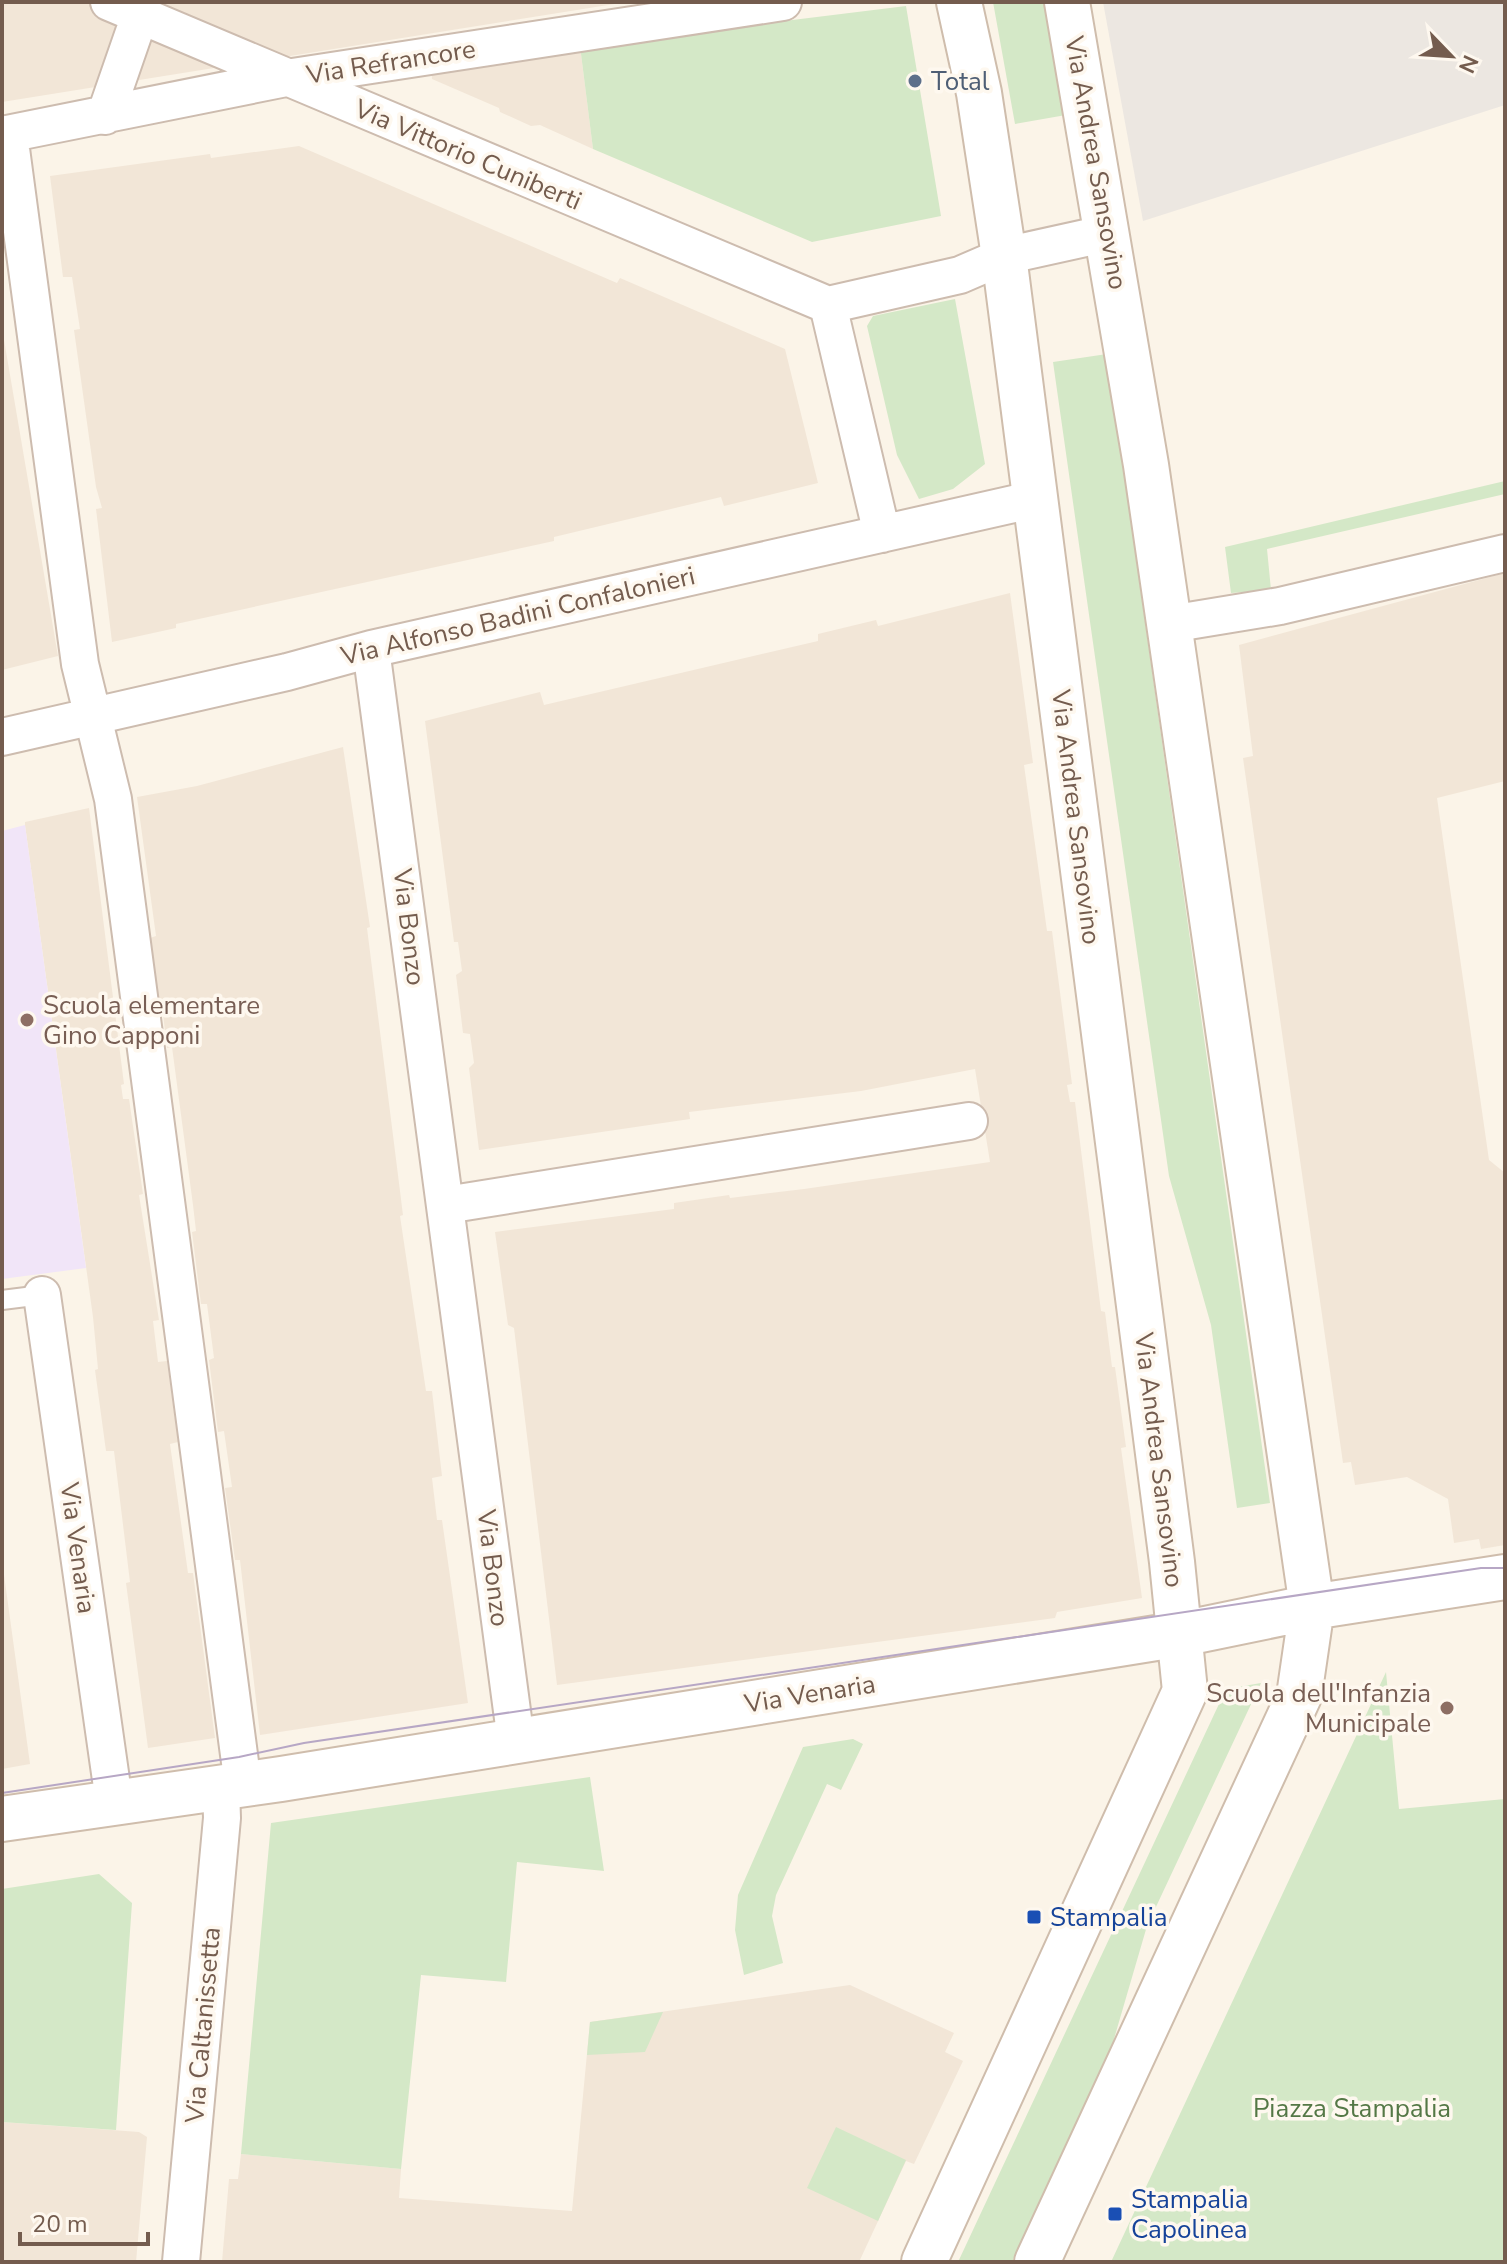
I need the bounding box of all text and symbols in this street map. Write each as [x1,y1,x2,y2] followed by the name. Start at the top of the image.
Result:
[1411,16,1491,96] north arrow
[303,31,478,93] street label: Via Refrancore
[1056,33,1136,292] street label: Via Andrea Sansovino
[1451,50,1485,78] text: N
[931,64,990,99] place label: Total
[906,72,924,90] marker: Total
[348,91,587,219] street label: Via Vittorio Cuniberti
[337,558,698,674] street label: Via Alfonso Badini Confalonieri
[1043,686,1109,947] street label: Via Andrea Sansovino
[384,866,434,987] street label: Via Bonzo
[43,988,260,1053] place label: Scuola elementare Gino Capponi
[18,1011,36,1029] marker: Scuola elementare Gino Capponi
[1126,1329,1192,1590] street label: Via Andrea Sansovino
[51,1479,105,1616] street label: Via Venaria
[468,1507,518,1628] street label: Via Bonzo
[741,1666,878,1722] street label: Via Venaria
[1206,1676,1431,1741] place label: Scuola dell'Infanzia Municipale
[1438,1699,1456,1717] marker: Scuola dell'Infanzia Municipale
[1050,1900,1168,1935] place label: Stampalia
[1025,1908,1043,1926] marker: Stampalia
[177,1925,229,2126] street label: Via Caltanissetta
[1253,2091,1451,2126] park label: Piazza Stampalia
[1131,2182,1249,2247] place label: Stampalia Capolinea
[20,2196,148,2246] scale bar
[1106,2205,1124,2223] marker: Stampalia Capolinea
[32,2208,88,2240] text: 20 m

